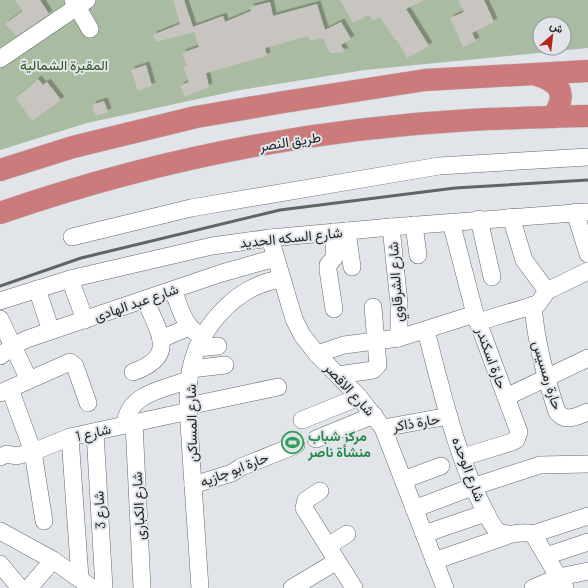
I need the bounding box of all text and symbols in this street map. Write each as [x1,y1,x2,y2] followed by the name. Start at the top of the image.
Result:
[532,16,572,56] north arrow
[548,18,566,36] text: ش
[20,56,108,74] park label: المقبرة الشمالية
[257,128,322,155] street label: طريق النصر
[239,223,344,254] street label: شارع السكه الحديد
[384,241,410,323] street label: شارع الشرقاوي
[92,280,181,327] street label: شارع عبد الهادى
[472,324,511,392] street label: حارة اسكندر
[528,338,567,412] street label: حارة رمسيس
[318,358,379,421] street label: شارع الاقصر
[182,384,203,462] street label: شارع المساكن
[390,409,441,436] street label: حارة ذاكر
[74,420,113,447] street label: شارع 1
[307,427,371,461] place label: مركز شباب منشأة ناصر
[279,430,305,456] sports icon: مركز شباب منشأة ناصر
[446,434,489,505] street label: شارع الوحده
[197,448,271,491] street label: حارة ابو جازيه
[128,471,151,541] street label: شارع الكبارى
[90,490,111,530] street label: شارع 3

